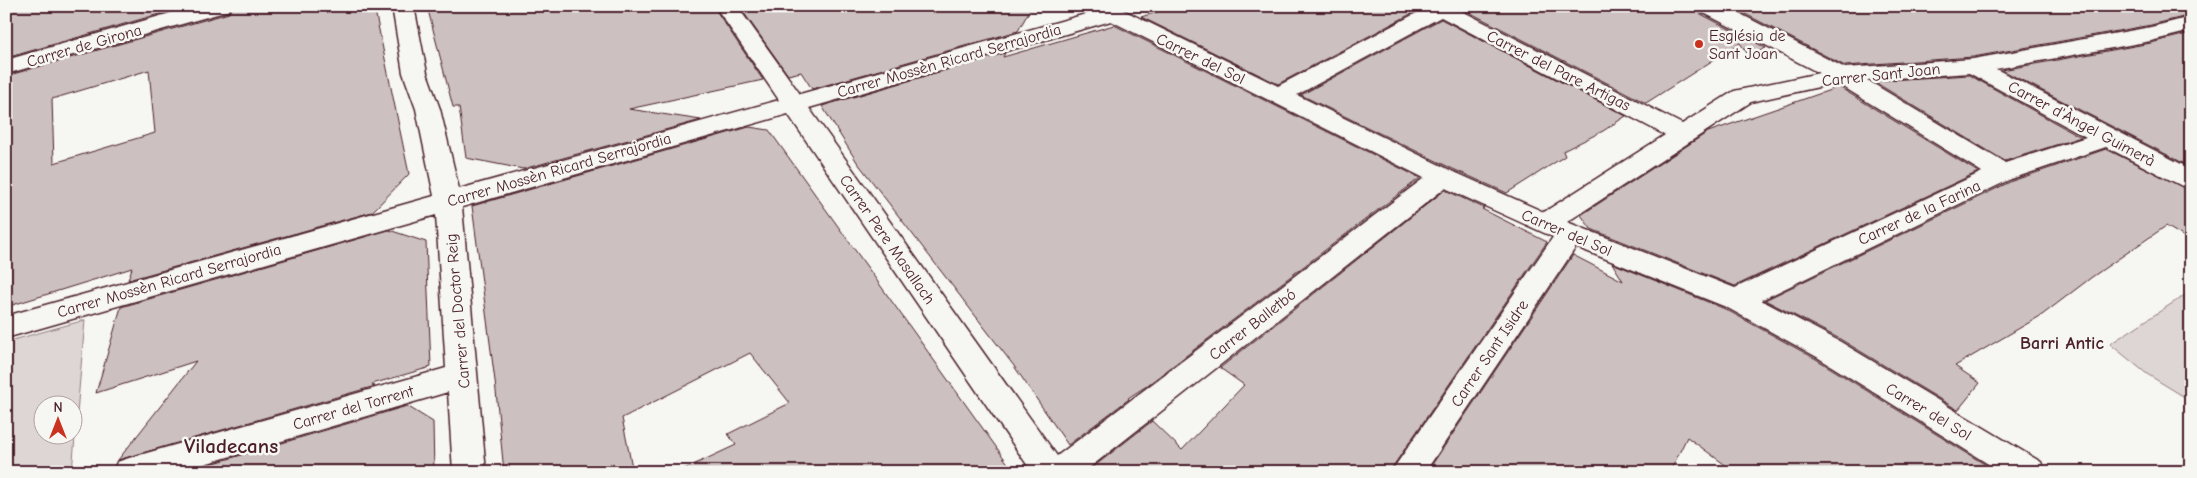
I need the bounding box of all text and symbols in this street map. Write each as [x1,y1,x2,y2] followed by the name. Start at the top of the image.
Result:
[835,20,1063,102] street label: Carrer Mossèn Ricard Serrajordia
[25,21,144,71] street label: Carrer de Girona
[1484,27,1634,115] street label: Carrer del Pare Artigas
[1709,27,1786,63] place label: Església de Sant Joan
[1153,30,1248,88] street label: Carrer del Sol
[1693,38,1705,50] marker: Església de Sant Joan
[1821,60,1941,90] street label: Carrer Sant Joan
[2005,77,2159,170] street label: Carrer d'Àngel Guimerà
[445,129,673,211] street label: Carrer Mossèn Ricard Serrajordia
[836,171,939,308] street label: Carrer Pere Masallach
[1855,177,1983,249] street label: Carrer de la Farina
[1519,206,1614,260] street label: Carrer del Sol
[442,233,474,389] street label: Carrer del Doctor Reig
[55,240,283,322] street label: Carrer Mossèn Ricard Serrajordia
[1206,285,1300,364] street label: Carrer Balletbó
[1447,297,1532,410] street label: Carrer Sant Isidre
[2020,333,2104,354] district label: Barri Antic
[1883,379,1974,444] street label: Carrer del Sol
[291,382,416,434] street label: Carrer del Torrent
[32,396,82,446] north arrow
[53,399,63,416] text: N
[184,434,278,458] district label: Viladecans

